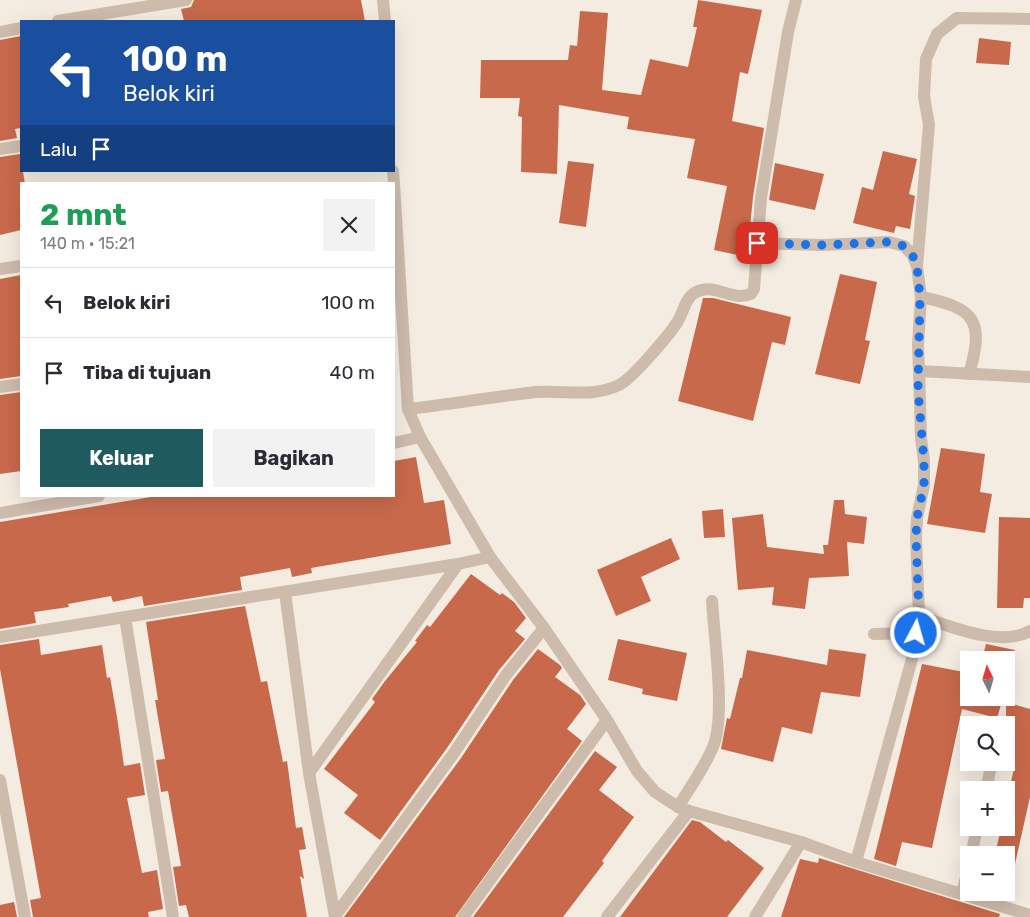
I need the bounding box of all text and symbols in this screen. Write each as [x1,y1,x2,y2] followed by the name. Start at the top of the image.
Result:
[123,38,228,80] text: 100 m
[40,40,105,105] icon: left
[123,80,215,107] text: Belok kiri
[87,135,115,163] icon: arrive
[40,138,77,161] text: Lalu
[40,197,127,233] text: 2 mnt
[323,199,375,251] button: close
[736,222,778,264] pin
[743,229,771,257] icon: arrive
[40,234,135,253] text: 140 m · 15:21
[40,289,68,317] icon: left
[83,291,170,314] text: Belok kiri
[321,291,375,314] text: 100 m
[40,359,68,387] icon: arrive
[83,361,211,384] text: Tiba di tujuan
[330,361,375,384] text: 40 m
[40,429,203,487] button: Keluar
[213,429,375,487] button: Bagikan
[889,606,941,658] position arrow
[960,651,1015,706] north arrow
[960,651,1015,901] map controls
[960,716,1015,771] button: search
[960,781,1015,836] button: +
[960,846,1015,901] button: −

